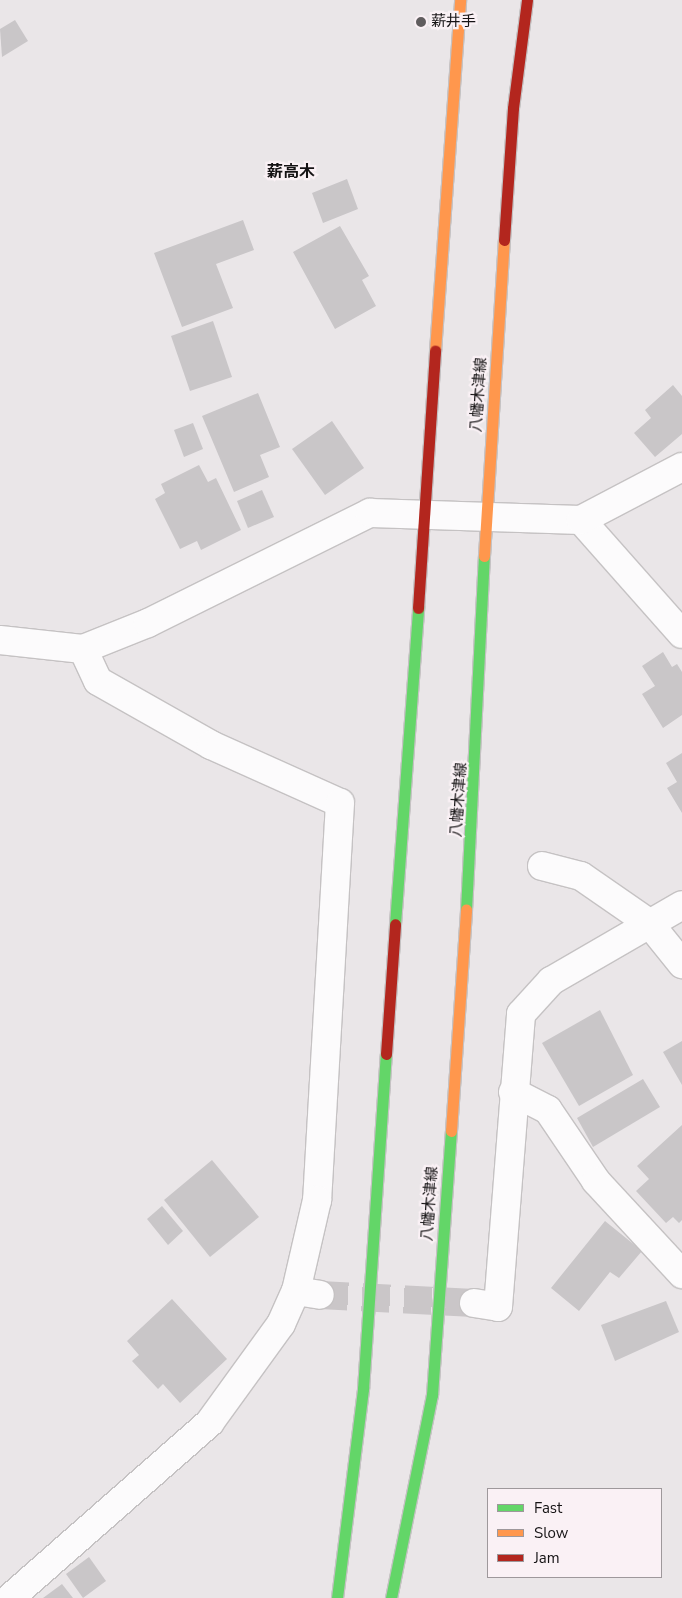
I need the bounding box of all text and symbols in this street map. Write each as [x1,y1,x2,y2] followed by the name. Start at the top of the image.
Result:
[431,13,476,31] place label: 薪井手
[415,16,427,28] marker: 薪井手
[267,162,315,182] district label: 薪高木
[467,357,491,433] street label: 八幡木津線
[447,762,471,838] street label: 八幡木津線
[418,1166,442,1242] street label: 八幡木津線
[487,1488,662,1578] legend
[534,1498,562,1518] text: Fast
[534,1523,568,1543] text: Slow
[534,1548,560,1568] text: Jam

